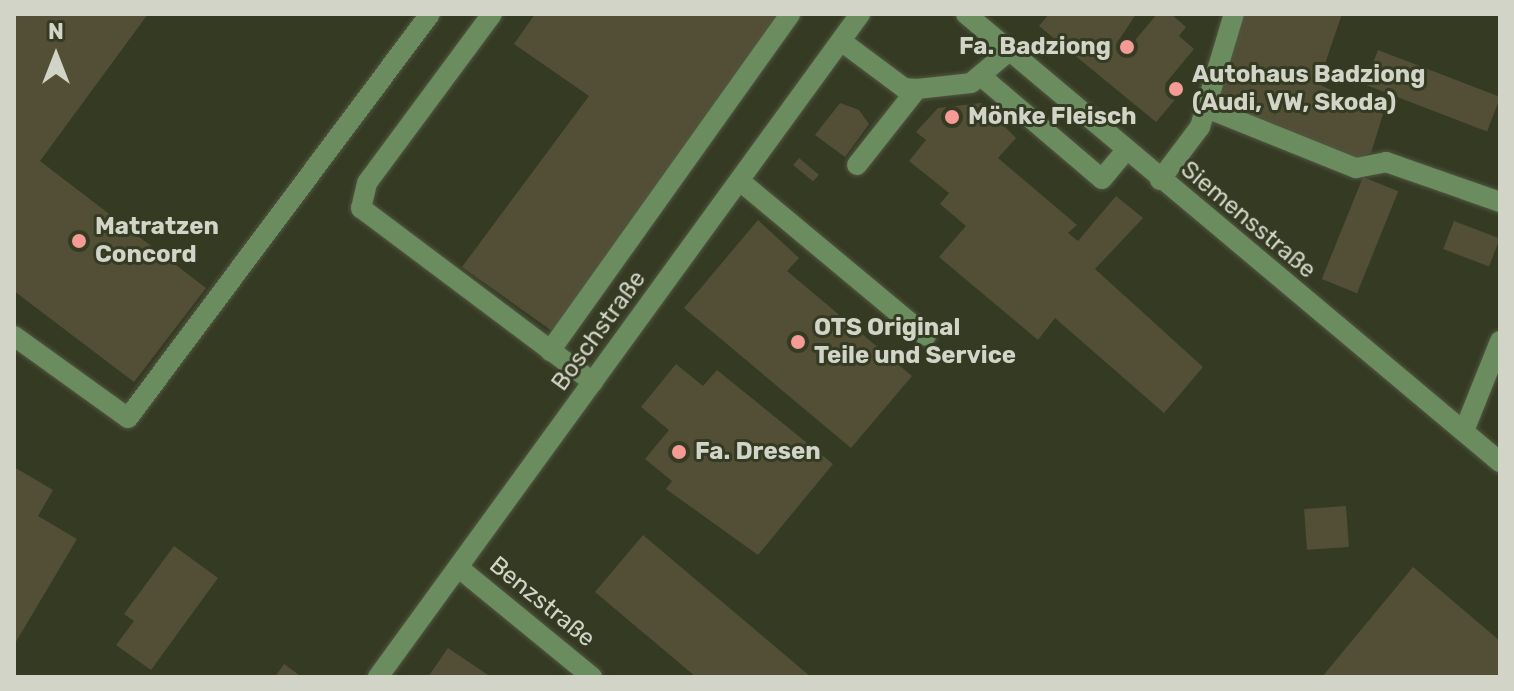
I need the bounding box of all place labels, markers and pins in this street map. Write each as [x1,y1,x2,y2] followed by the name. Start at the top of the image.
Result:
[959,33,1111,61] place label: Fa. Badziong
[1118,38,1136,56] marker: Fa. Badziong
[1192,61,1425,117] place label: Autohaus Badziong (Audi, VW, Skoda)
[1167,80,1185,98] marker: Autohaus Badziong (Audi, VW, Skoda)
[968,103,1137,131] place label: Mönke Fleisch
[943,108,961,126] marker: Mönke Fleisch
[95,213,219,269] place label: Matratzen Concord
[70,232,88,250] marker: Matratzen Concord
[814,314,1016,370] place label: OTS Original Teile und Service
[789,333,807,351] marker: OTS Original Teile und Service
[695,438,821,466] place label: Fa. Dresen
[670,443,688,461] marker: Fa. Dresen

